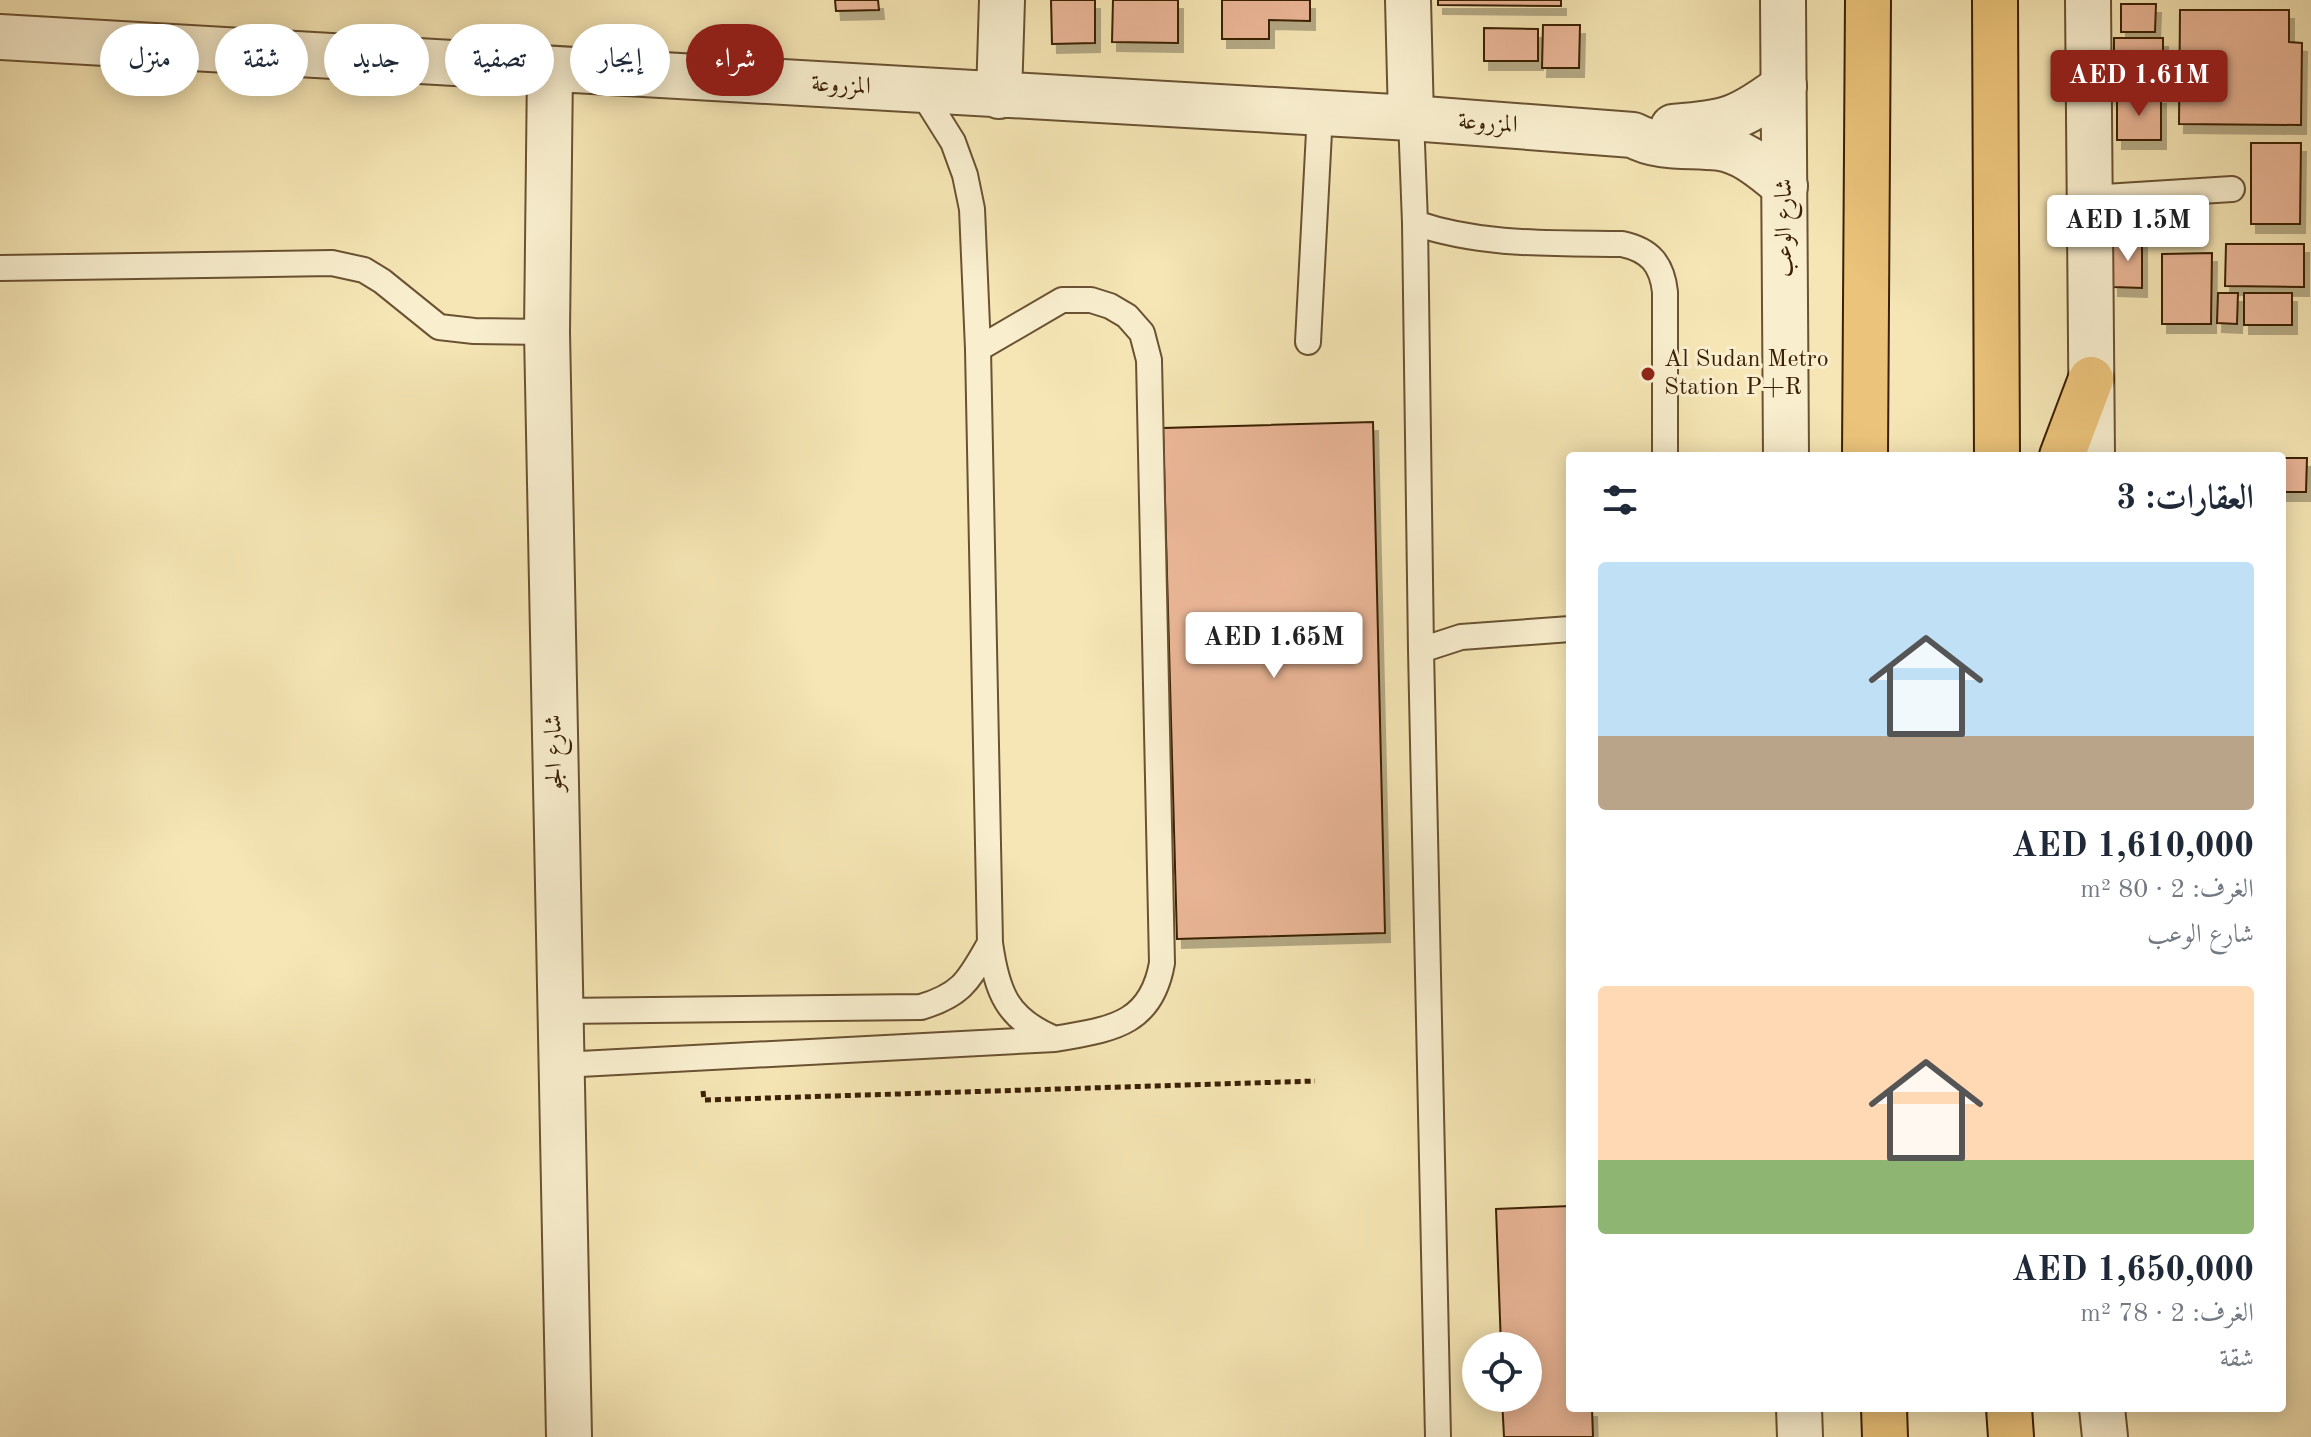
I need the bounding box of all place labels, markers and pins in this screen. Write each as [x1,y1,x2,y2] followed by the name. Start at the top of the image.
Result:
[2047,50,2231,118] pin: AED 1.61M
[2045,195,2211,263] pin: AED 1.5M
[1664,348,1829,400] place label: Al Sudan Metro Station P+R
[1639,365,1657,383] marker: Al Sudan Metro Station P+R
[1182,612,1366,680] pin: AED 1.65M

